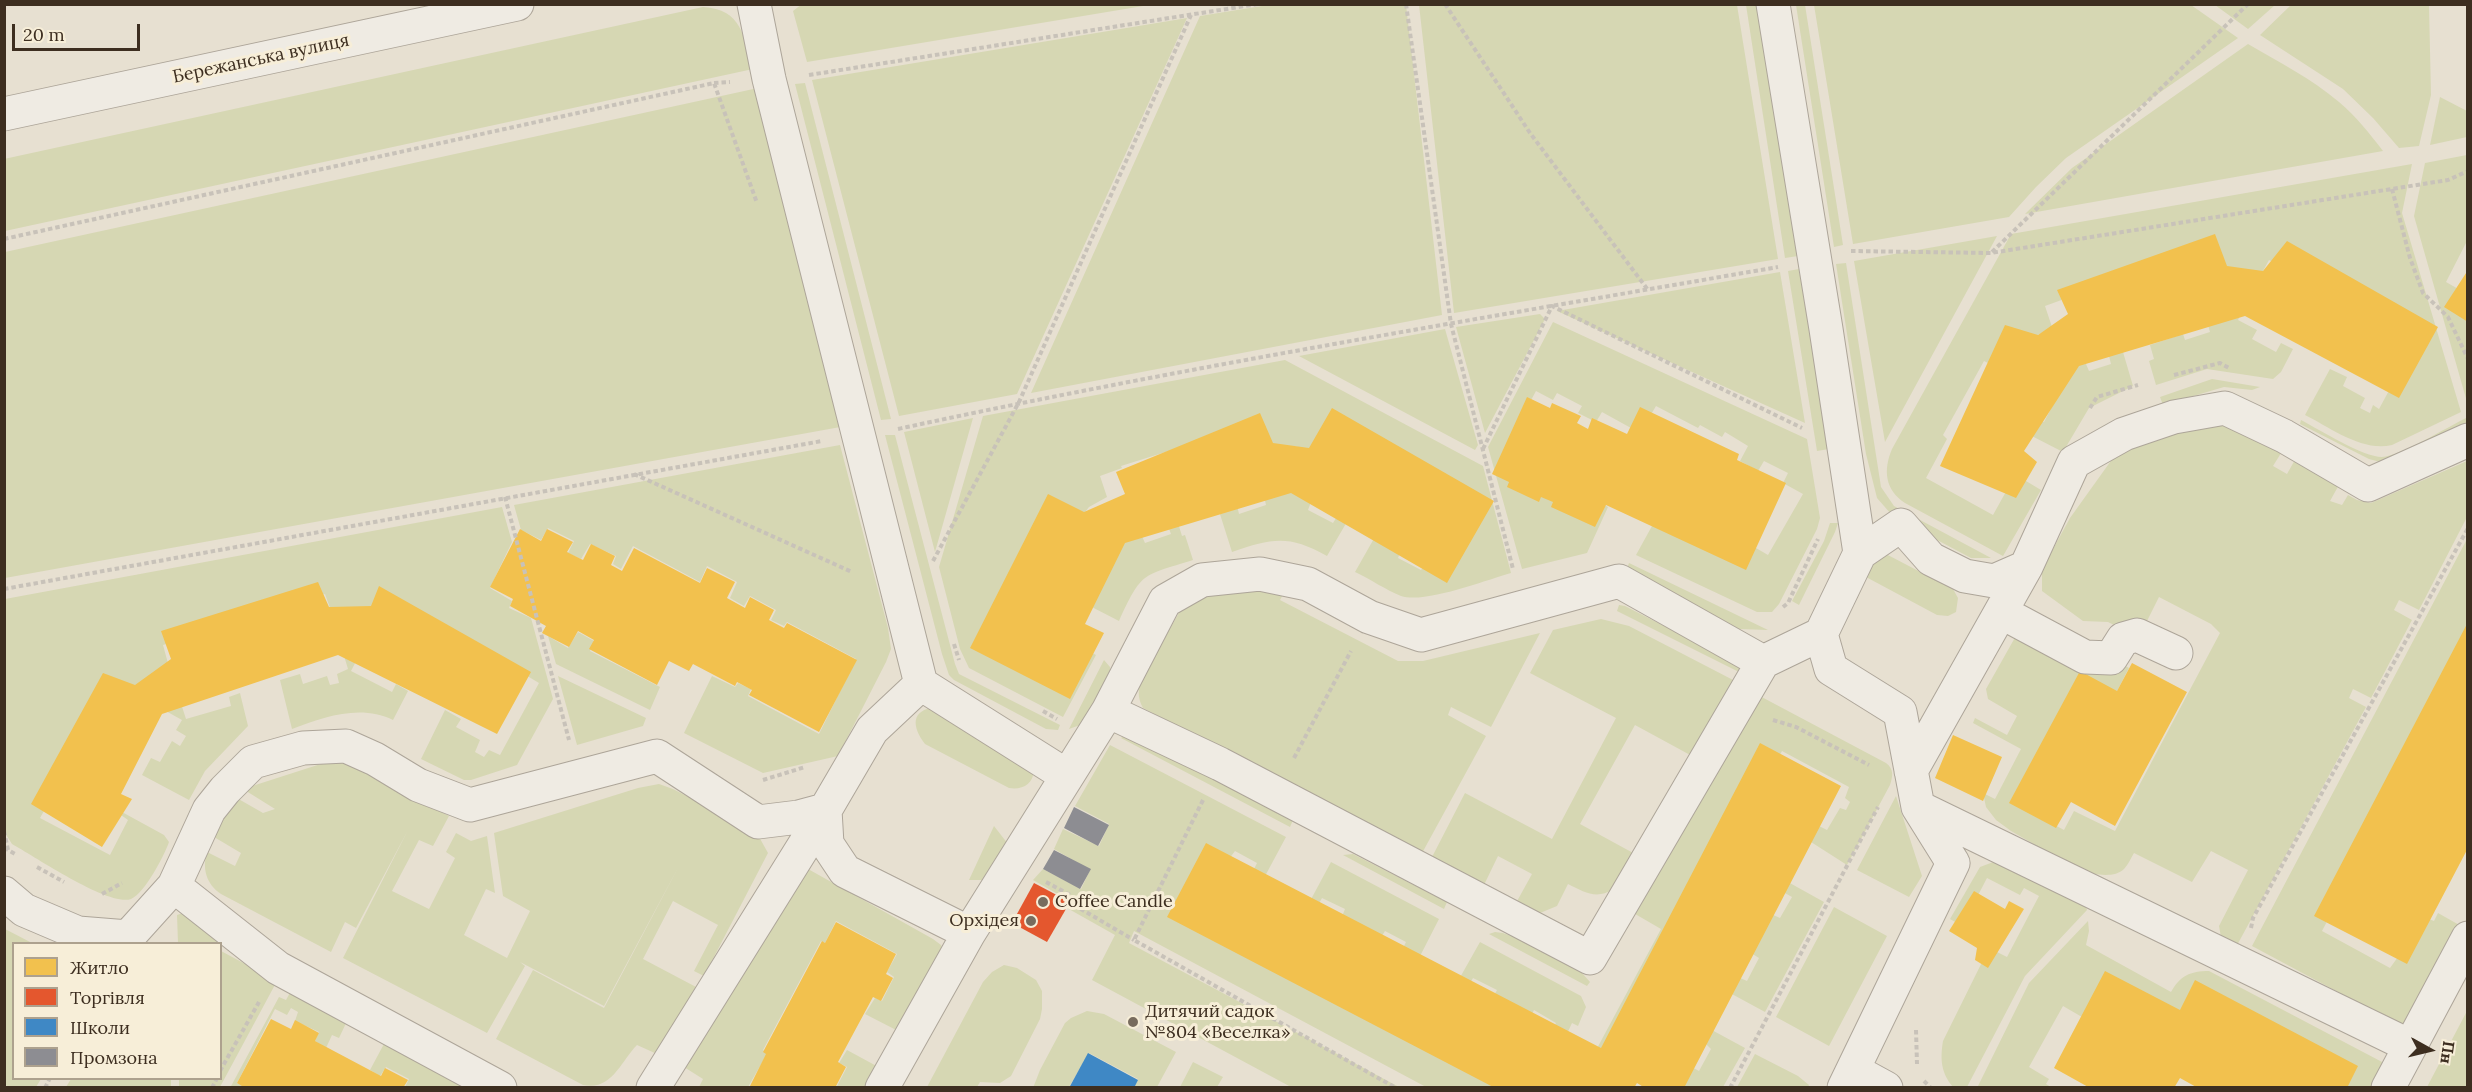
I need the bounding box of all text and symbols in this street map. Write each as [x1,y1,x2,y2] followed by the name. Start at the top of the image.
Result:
[15,12,142,50] scale bar
[23,23,65,46] text: 20 m
[171,30,351,88] street label: Бережанська вулиця
[1055,891,1173,913] place label: Coffee Candle
[1036,895,1050,909] marker: Coffee Candle
[949,910,1019,932] place label: Орхідея
[1024,914,1038,928] marker: Орхідея
[12,942,222,1080] legend
[70,956,129,979] text: Житло
[70,986,145,1009] text: Торгівля
[1145,1001,1290,1044] place label: Дитячий садок №804 «Веселка»
[1126,1015,1140,1029] marker: Дитячий садок №804 «Веселка»
[70,1016,130,1039] text: Школи
[2400,1020,2460,1080] north arrow
[2436,1040,2459,1065] text: Пн
[70,1046,158,1069] text: Промзона

